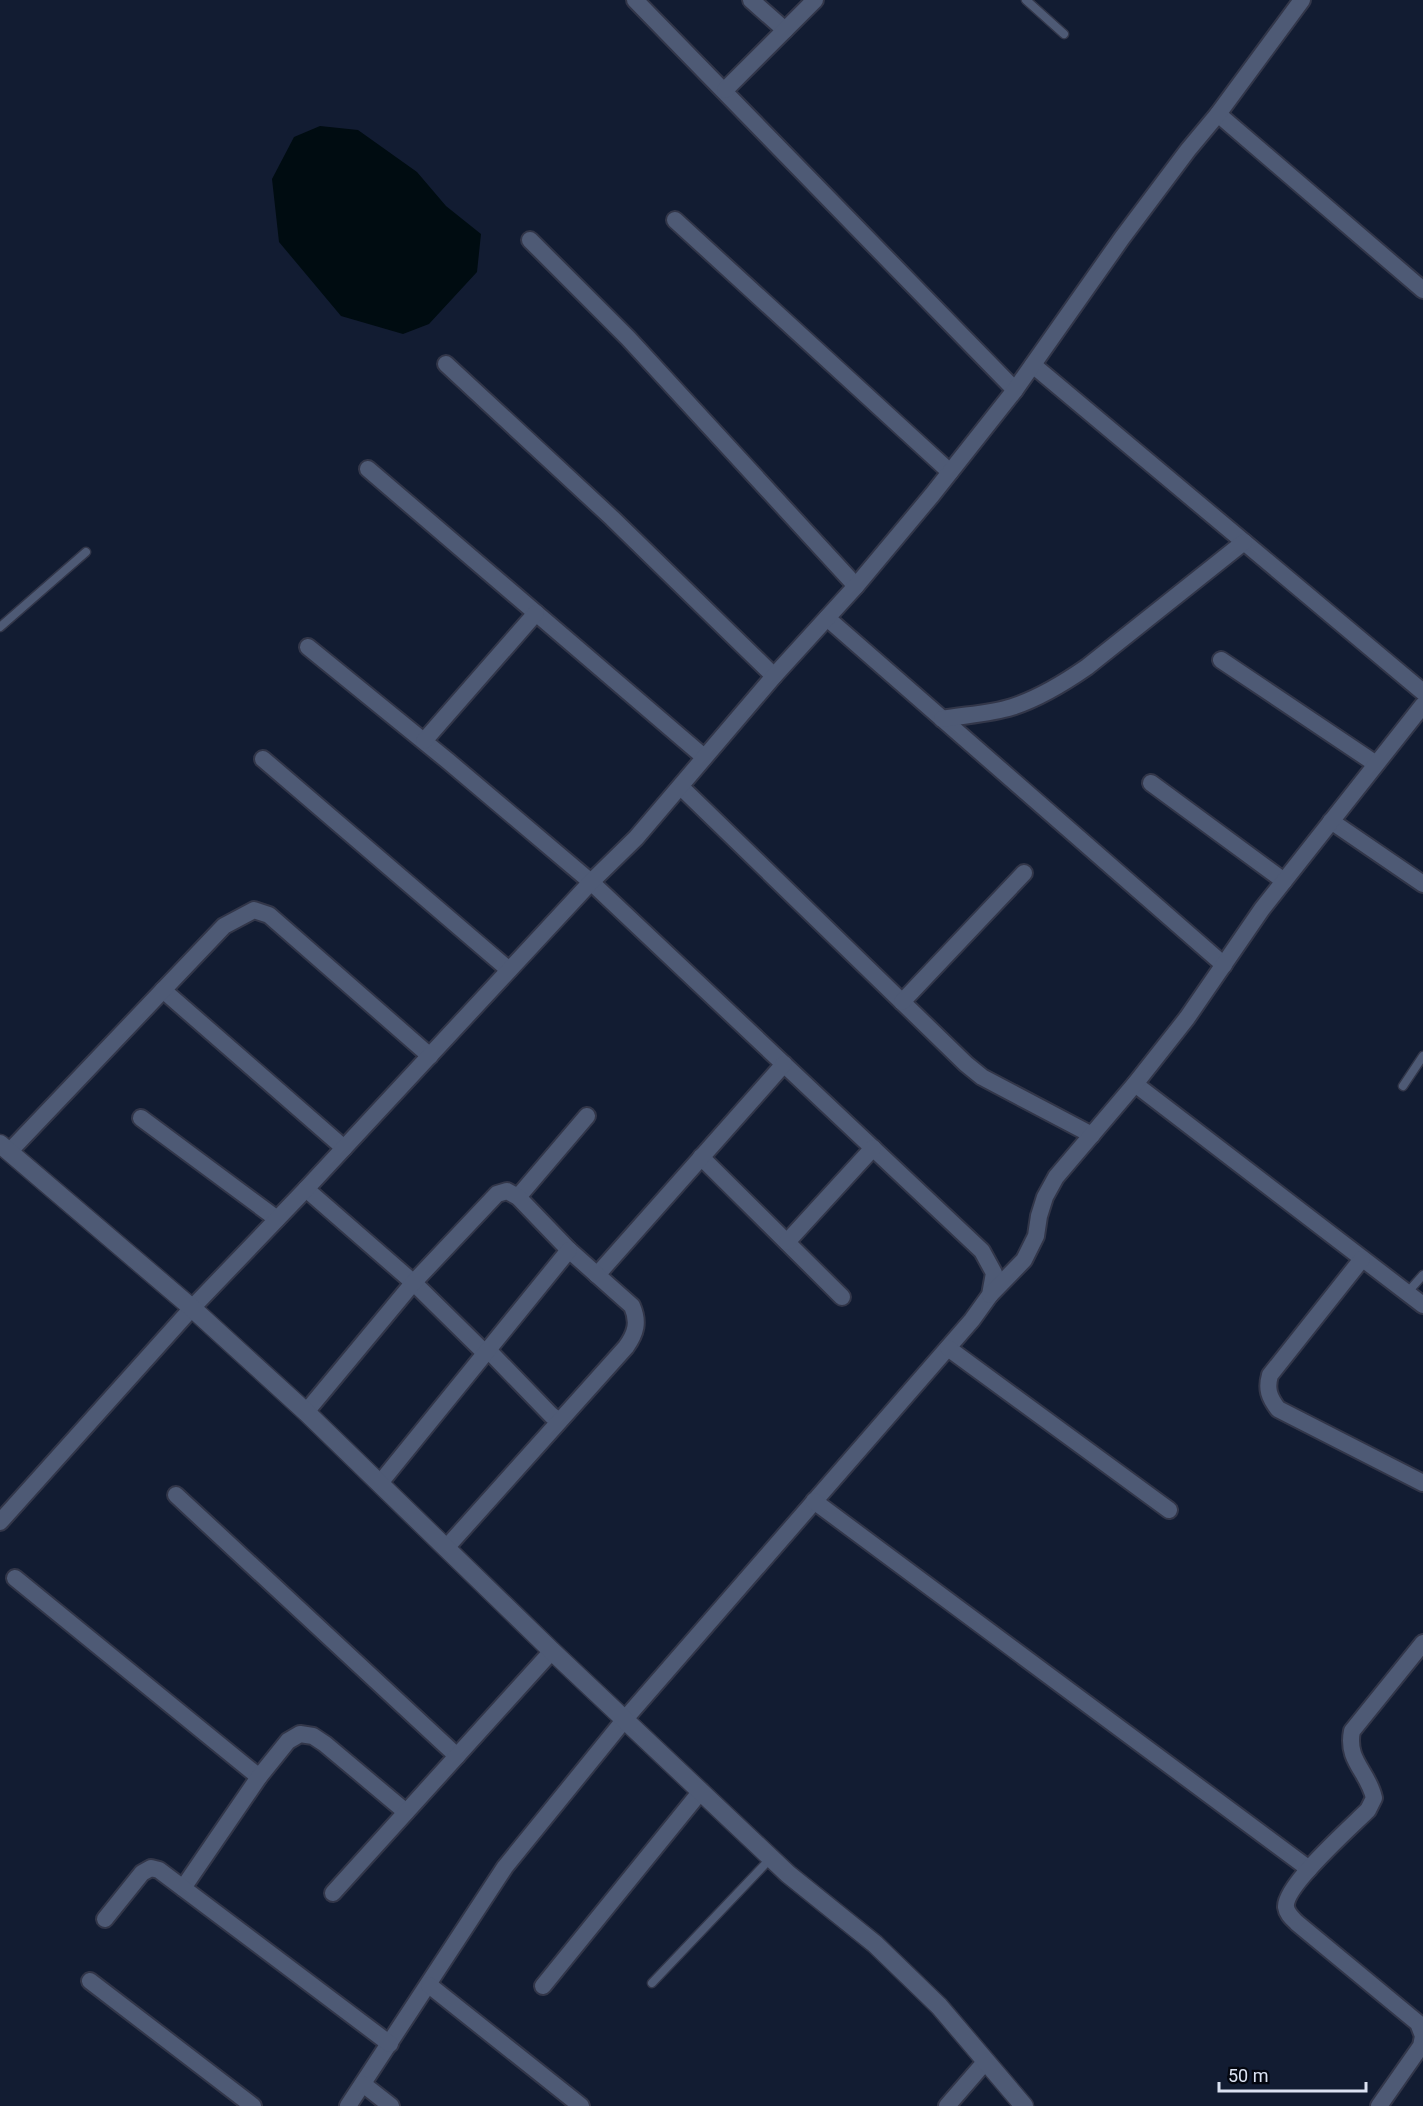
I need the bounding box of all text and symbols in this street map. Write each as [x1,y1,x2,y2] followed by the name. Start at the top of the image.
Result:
[1219,2055,1366,2093] scale bar
[1228,2065,1268,2086] text: 50 m

